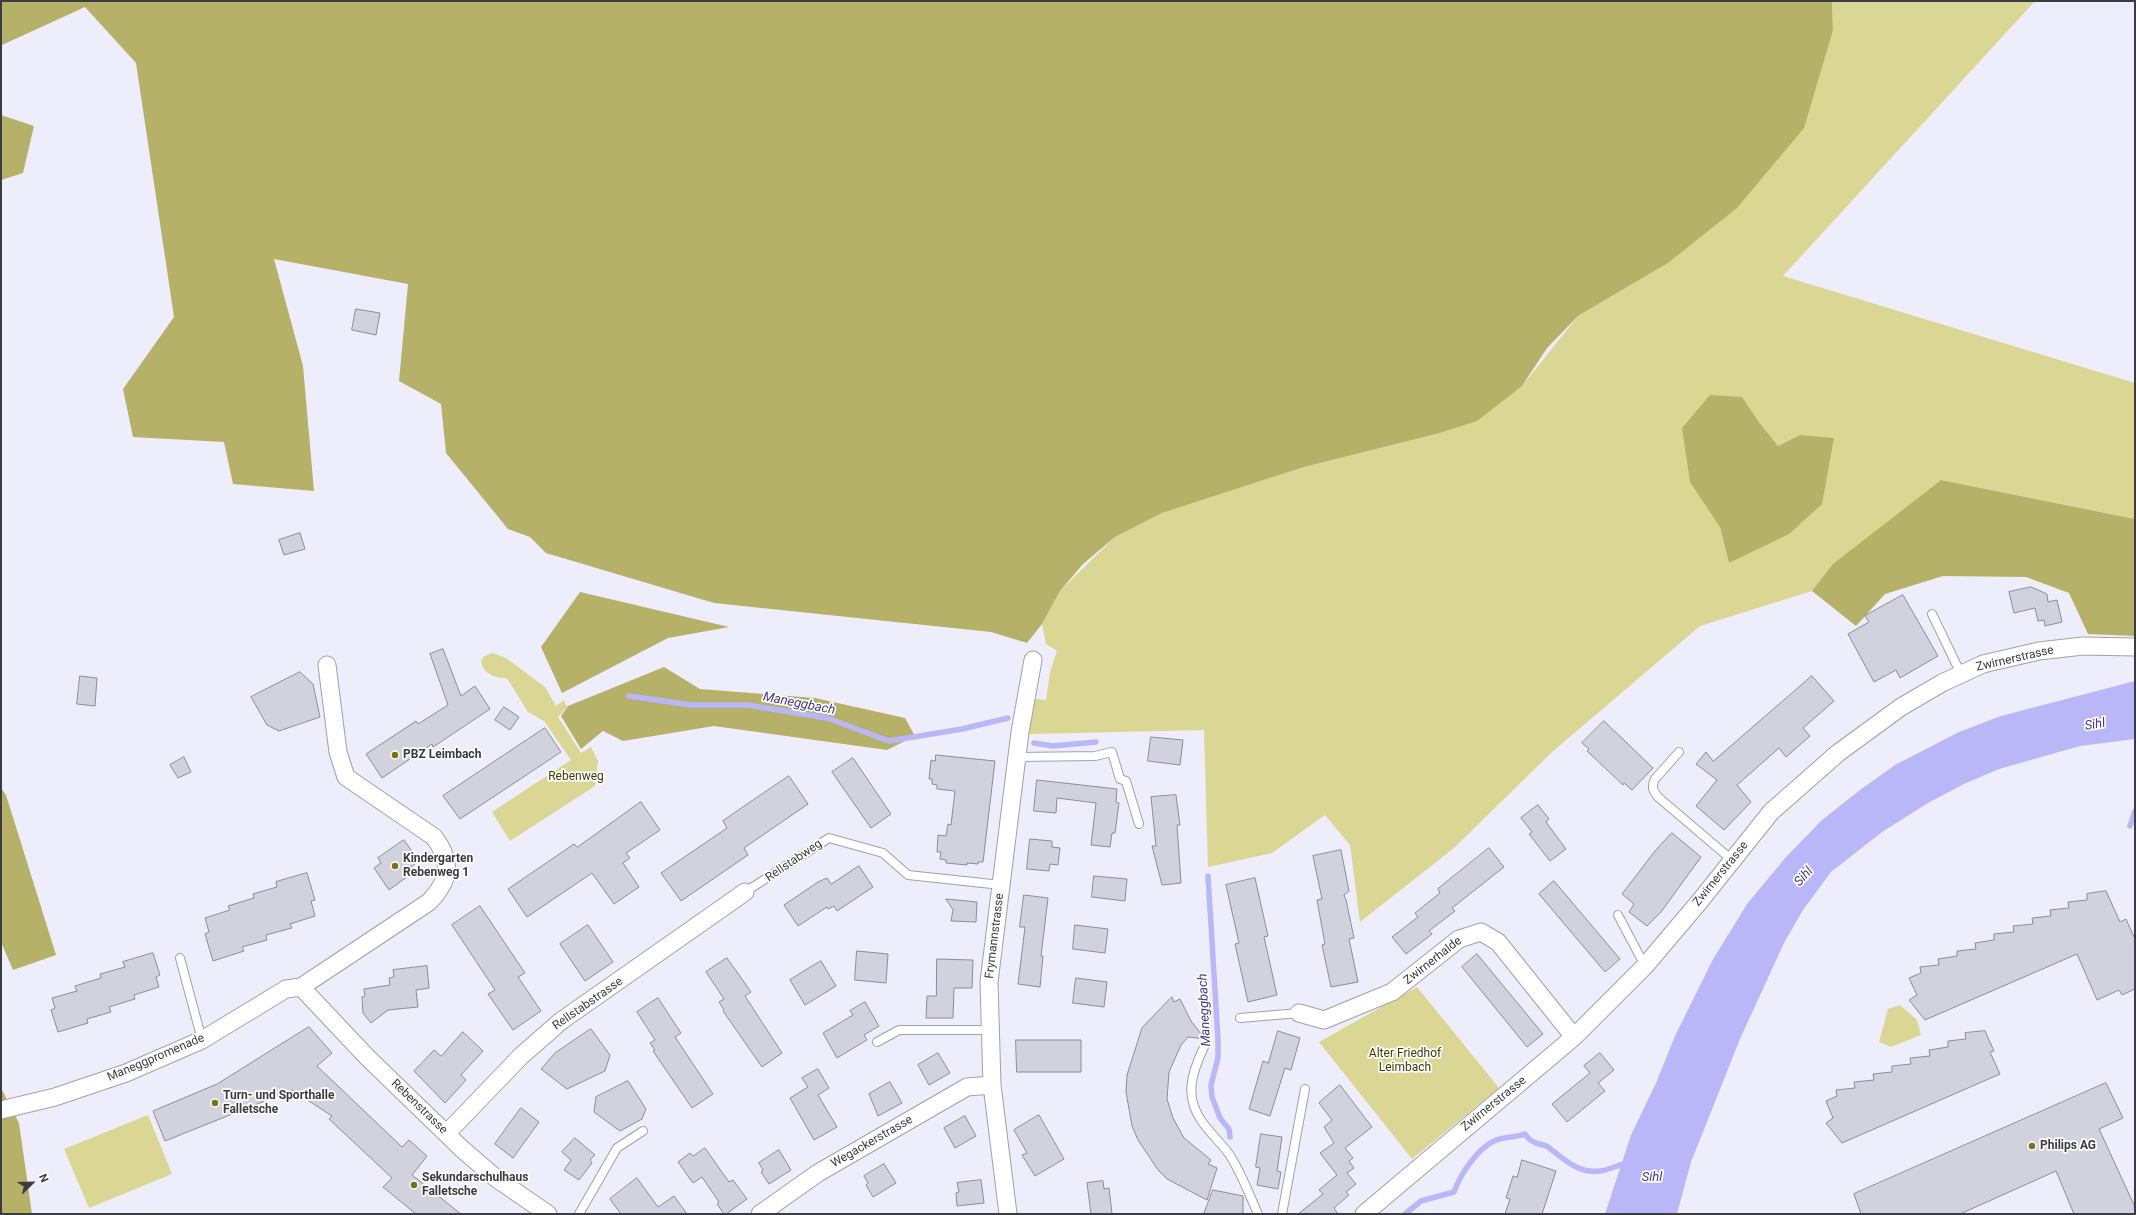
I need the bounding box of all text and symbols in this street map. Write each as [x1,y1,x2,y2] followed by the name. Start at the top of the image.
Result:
[1975,643,2055,675] street label: Zwirnerstrasse
[762,689,836,719] water label: Maneggbach
[2084,716,2106,734] water label: Sihl
[403,748,481,762] place label: PBZ Leimbach
[390,750,400,760] marker: PBZ Leimbach
[548,770,604,784] park label: Rebenweg
[763,837,825,885] street label: Rellstabweg
[1690,839,1752,909] street label: Zwirnerstrasse
[403,852,473,880] place label: Kindergarten Rebenweg 1
[390,861,400,871] marker: Kindergarten Rebenweg 1
[1791,864,1817,890] water label: Sihl
[983,893,1007,979] street label: Frymannstrasse
[1401,934,1465,988] street label: Zwirnerhalde
[1195,973,1215,1047] water label: Maneggbach
[550,975,626,1033] street label: Rellstabstrasse
[105,1031,207,1085] street label: Maneggpromenade
[1369,1047,1441,1075] park label: Alter Friedhof Leimbach
[1459,1073,1529,1135] street label: Zwirnerstrasse
[388,1077,450,1137] street label: Rebenstrasse
[223,1089,334,1117] place label: Turn- und Sporthalle Falletsche
[210,1098,220,1108] marker: Turn- und Sporthalle Falletsche
[829,1113,915,1171] street label: Wegackerstrasse
[2040,1139,2096,1153] place label: Philips AG
[2027,1141,2037,1151] marker: Philips AG
[12,1163,52,1203] north arrow
[1642,1170,1662,1186] water label: Sihl
[422,1171,528,1199] place label: Sekundarschulhaus Falletsche
[36,1172,51,1184] text: N
[409,1180,419,1190] marker: Sekundarschulhaus Falletsche

